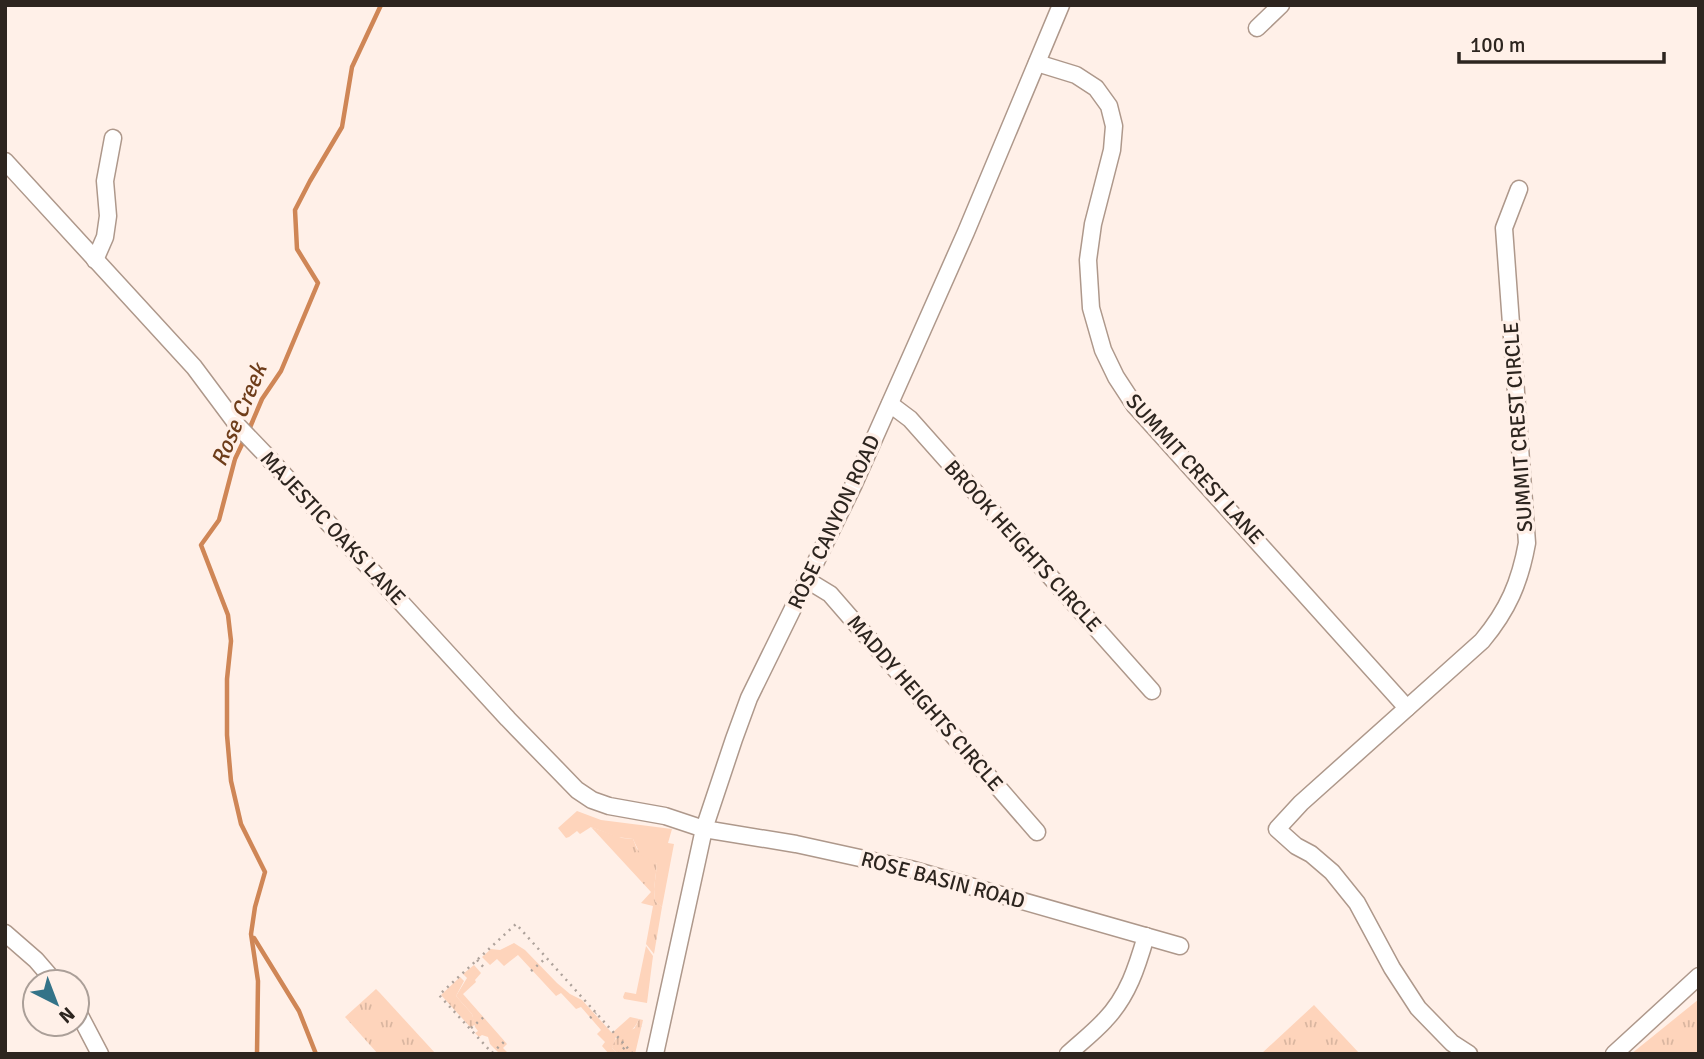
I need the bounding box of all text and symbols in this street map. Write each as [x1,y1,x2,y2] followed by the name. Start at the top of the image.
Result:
[1459,21,1664,65] scale bar
[1470,32,1525,58] text: 100 m
[1498,321,1538,533] street label: SUMMIT CREST CIRCLE
[204,357,275,471] water label: Rose Creek
[1121,388,1269,550] street label: SUMMIT CREST LANE
[782,431,886,613] street label: ROSE CANYON ROAD
[255,445,411,611] street label: MAJESTIC OAKS LANE
[939,455,1107,637] street label: BROOK HEIGHTS CIRCLE
[841,610,1009,796] street label: MADDY HEIGHTS CIRCLE
[858,846,1028,914] street label: ROSE BASIN ROAD
[21,968,91,1038] north arrow
[54,1002,80,1028] text: N

